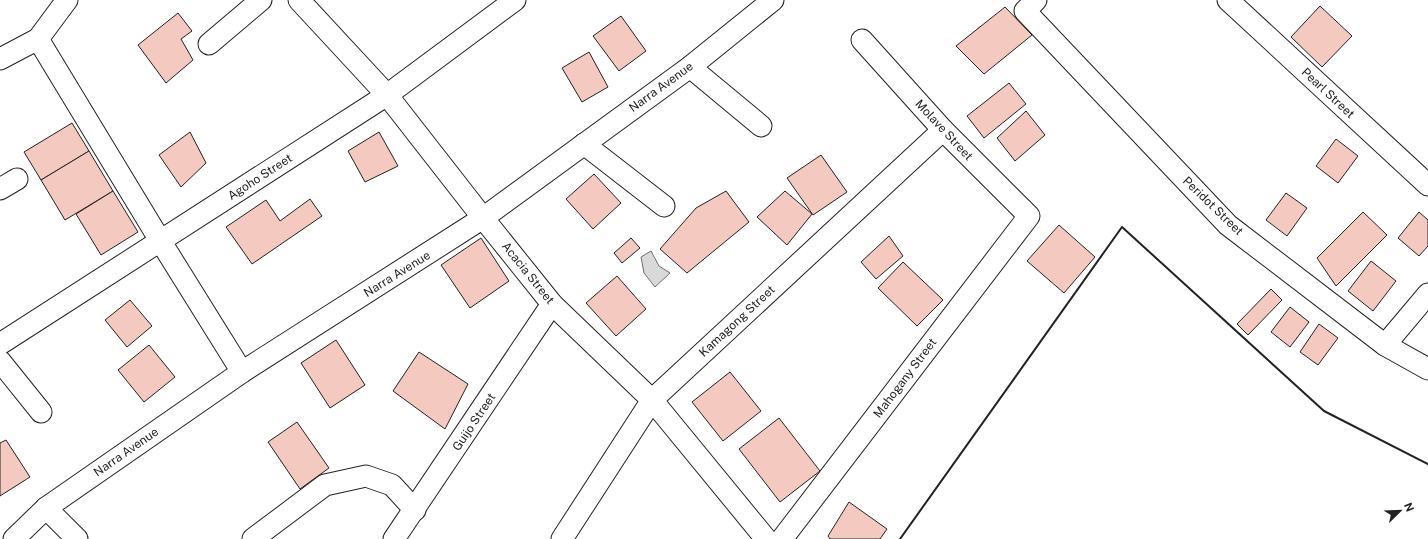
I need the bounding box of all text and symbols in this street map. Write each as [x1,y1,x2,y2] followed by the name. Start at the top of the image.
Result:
[626,59,696,115] street label: Narra Avenue
[1299,65,1358,121] street label: Pearl Street
[912,97,976,164] street label: Molave Street
[225,151,295,203] street label: Agoho Street
[1180,174,1246,238] street label: Peridot Street
[499,239,557,307] street label: Acacia Street
[361,248,433,300] street label: Narra Avenue
[696,282,778,360] street label: Kamagong Street
[871,335,940,421] street label: Mahogany Street
[450,390,499,454] street label: Guijo Street
[91,424,161,479] street label: Narra Avenue
[1380,491,1420,531] north arrow
[1402,501,1416,513] text: N

